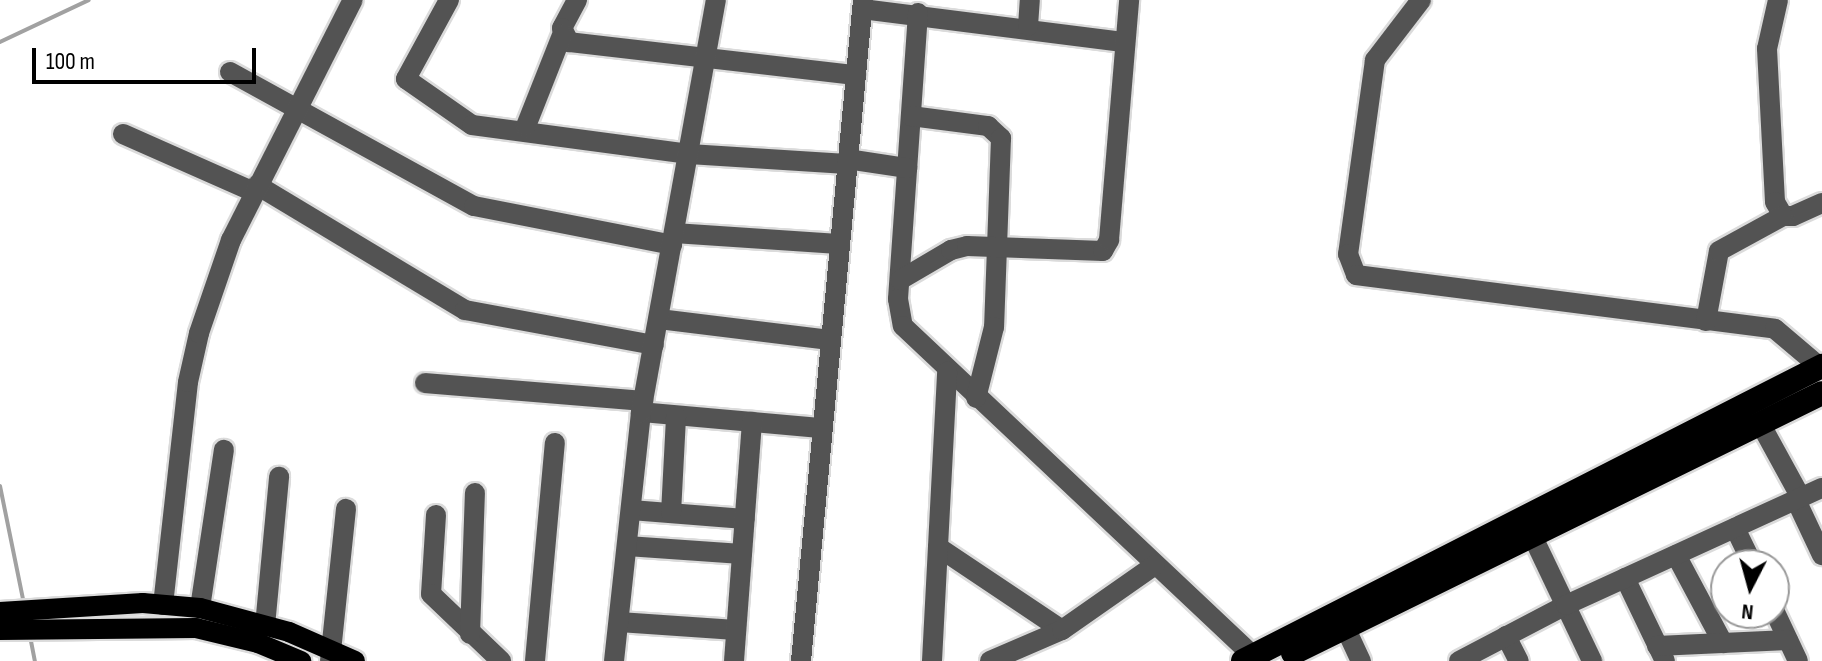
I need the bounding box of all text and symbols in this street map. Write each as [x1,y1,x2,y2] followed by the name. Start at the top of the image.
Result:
[36,32,260,82] scale bar
[46,47,95,76] text: 100 m
[1710,549,1790,629] north arrow
[1740,597,1755,625] text: N

